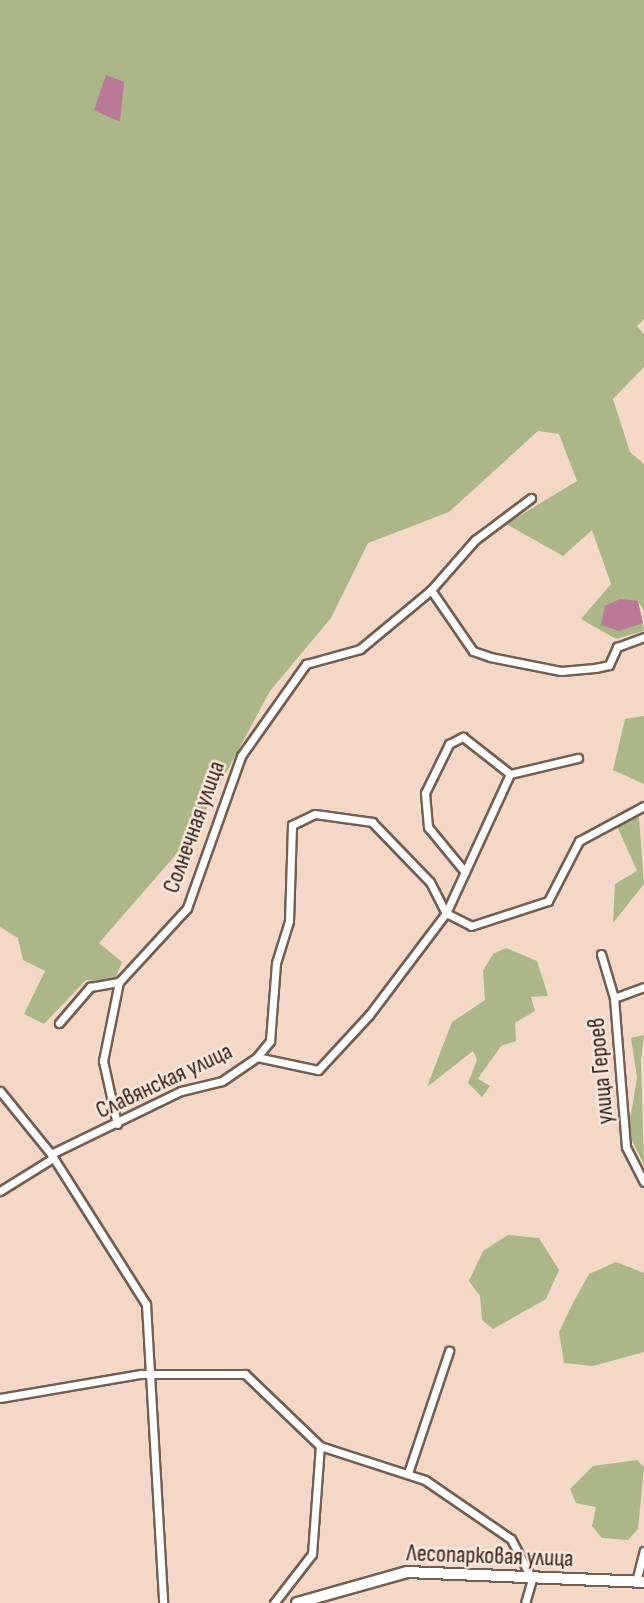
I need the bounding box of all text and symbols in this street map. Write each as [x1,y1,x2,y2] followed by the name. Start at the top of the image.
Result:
[157,757,231,897] street label: Солнечная улица
[582,1016,620,1126] street label: улица Героев
[91,1037,237,1125] street label: Славянская улица
[406,1539,574,1573] street label: Лесопарковая улица

